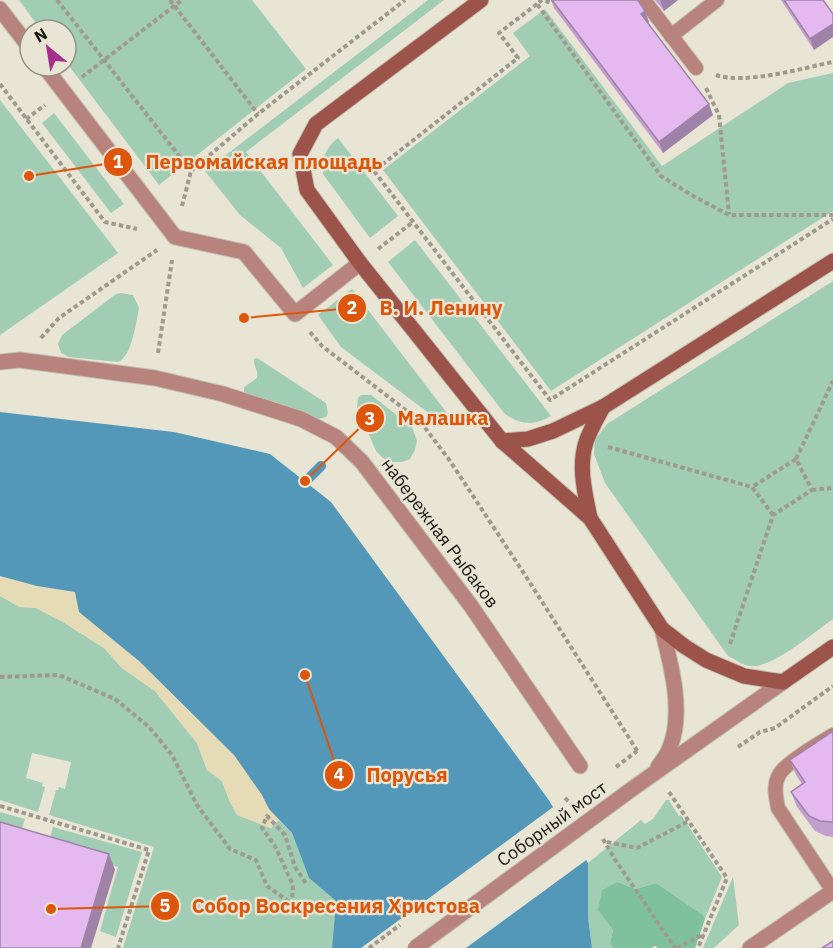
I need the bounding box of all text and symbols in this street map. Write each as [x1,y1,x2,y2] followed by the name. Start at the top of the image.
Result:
[18,18,78,78] north arrow
[30,23,51,47] text: N
[103,143,394,181] callout: Первомайская площадь
[145,148,383,175] text: Первомайская площадь
[113,150,124,173] text: 1
[337,289,514,327] callout: В. И. Ленину
[380,294,503,321] text: В. И. Ленину
[347,296,357,319] text: 2
[355,399,500,437] callout: Малашка
[397,404,489,431] text: Малашка
[365,407,375,430] text: 3
[377,453,504,612] street label: набережная Рыбаков
[324,756,459,794] callout: Порусья
[366,761,448,788] text: Порусья
[334,763,345,786] text: 4
[492,776,612,871] street label: Соборный мост
[150,887,493,925] callout: Собор Воскресения Христова
[192,892,480,919] text: Собор Воскресения Христова
[160,894,171,917] text: 5

